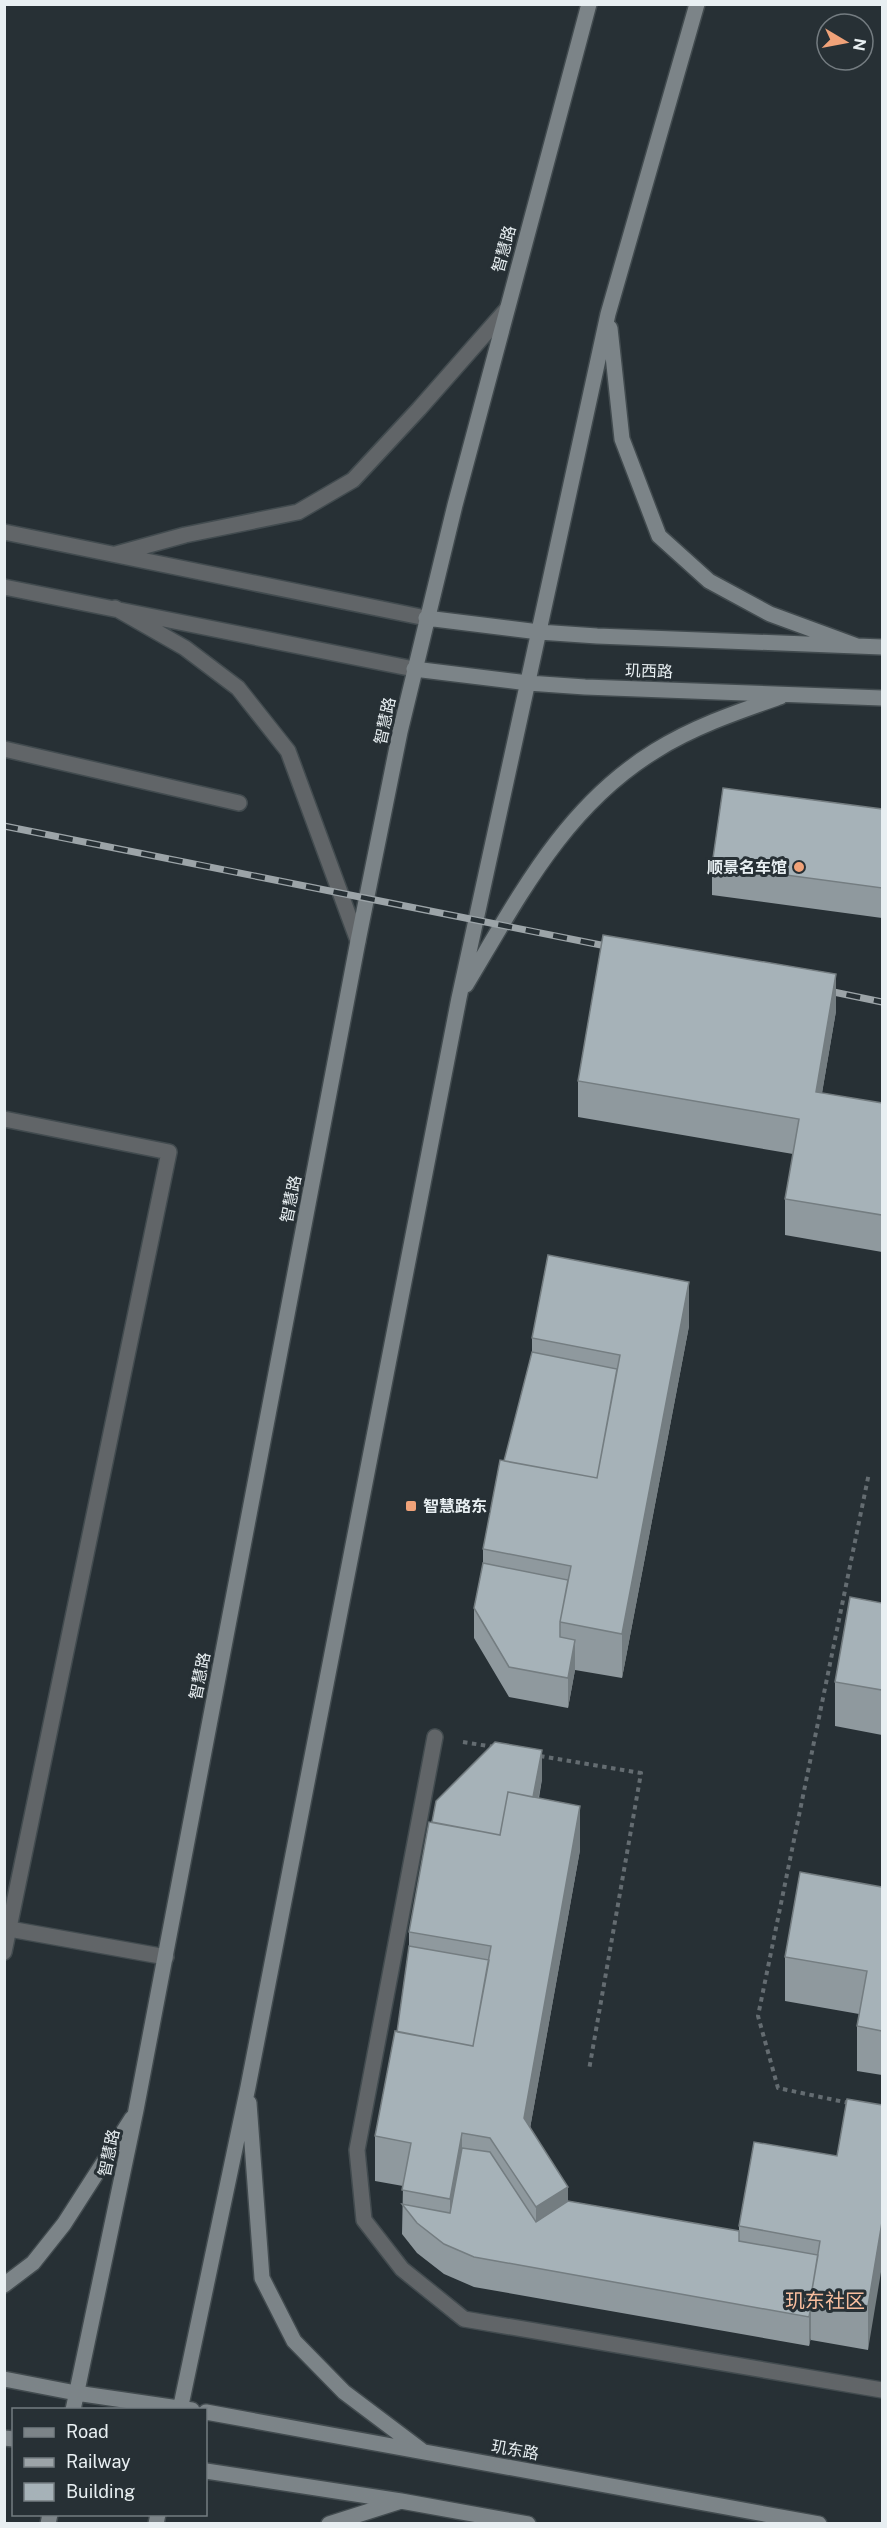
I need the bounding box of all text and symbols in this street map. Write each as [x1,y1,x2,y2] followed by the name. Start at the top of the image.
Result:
[815,12,875,72] north arrow
[849,37,870,52] text: N
[489,223,519,275] street label: 智慧路
[625,661,673,681] street label: 玑西路
[371,696,399,746] street label: 智慧路
[707,858,787,877] place label: 顺景名车馆
[792,860,806,874] marker: 顺景名车馆
[277,1174,305,1224] street label: 智慧路
[423,1497,487,1516] place label: 智慧路东
[404,1499,418,1513] marker: 智慧路东
[186,1651,214,1701] street label: 智慧路
[95,2128,123,2178] street label: 智慧路
[785,2289,865,2313] district label: 玑东社区
[12,2408,207,2516] legend
[66,2421,109,2442] text: Road
[490,2436,540,2464] street label: 玑东路
[66,2451,131,2472] text: Railway
[66,2481,135,2502] text: Building

